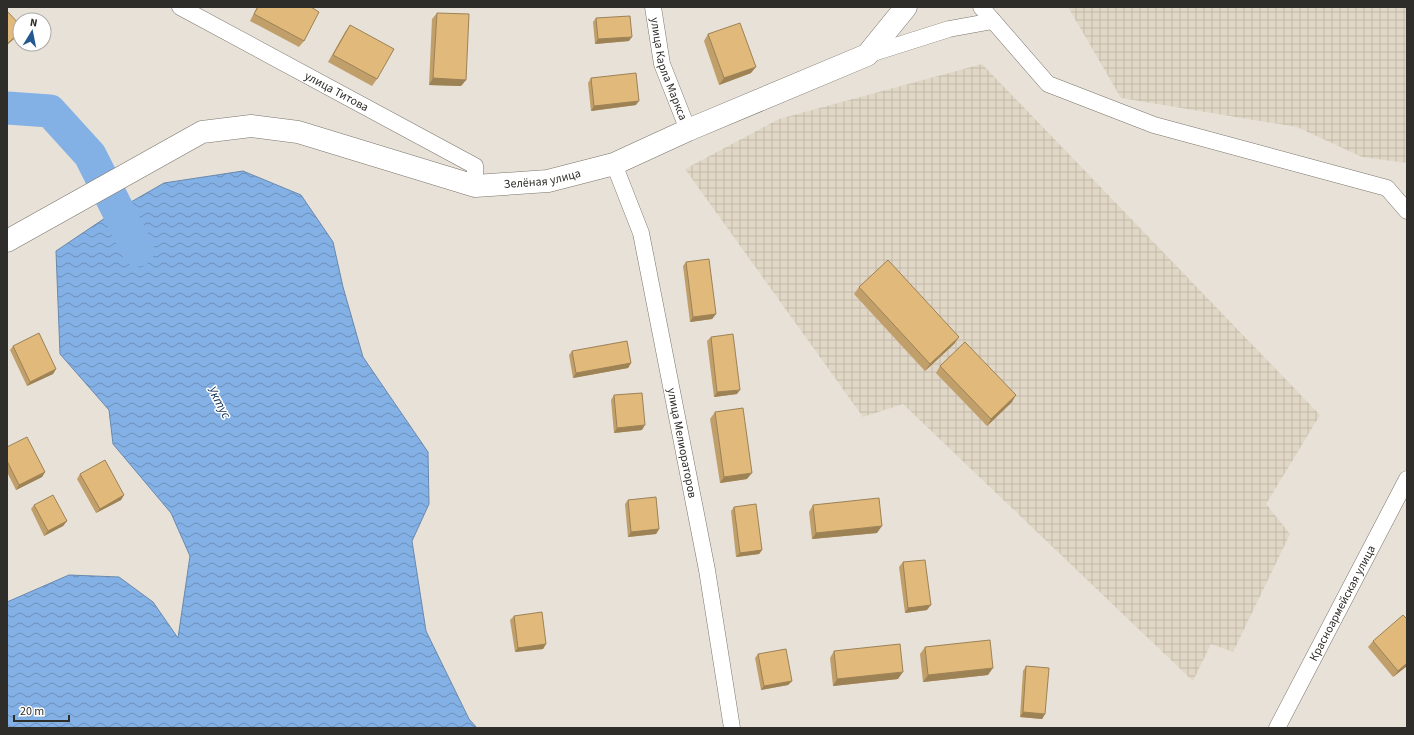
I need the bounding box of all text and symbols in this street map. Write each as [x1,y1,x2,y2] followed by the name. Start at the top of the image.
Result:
[12,12,52,52] north arrow
[29,15,39,31] text: N
[646,16,691,123] street label: улица Карла Маркса
[301,68,372,116] street label: улица Титова
[503,165,583,193] street label: Зелёная улица
[203,383,235,422] water label: Уктус
[663,387,701,500] street label: улица Мелиораторов
[1305,542,1380,664] street label: Красноармейская улица
[14,697,69,723] scale bar
[20,703,44,720] text: 20 m

